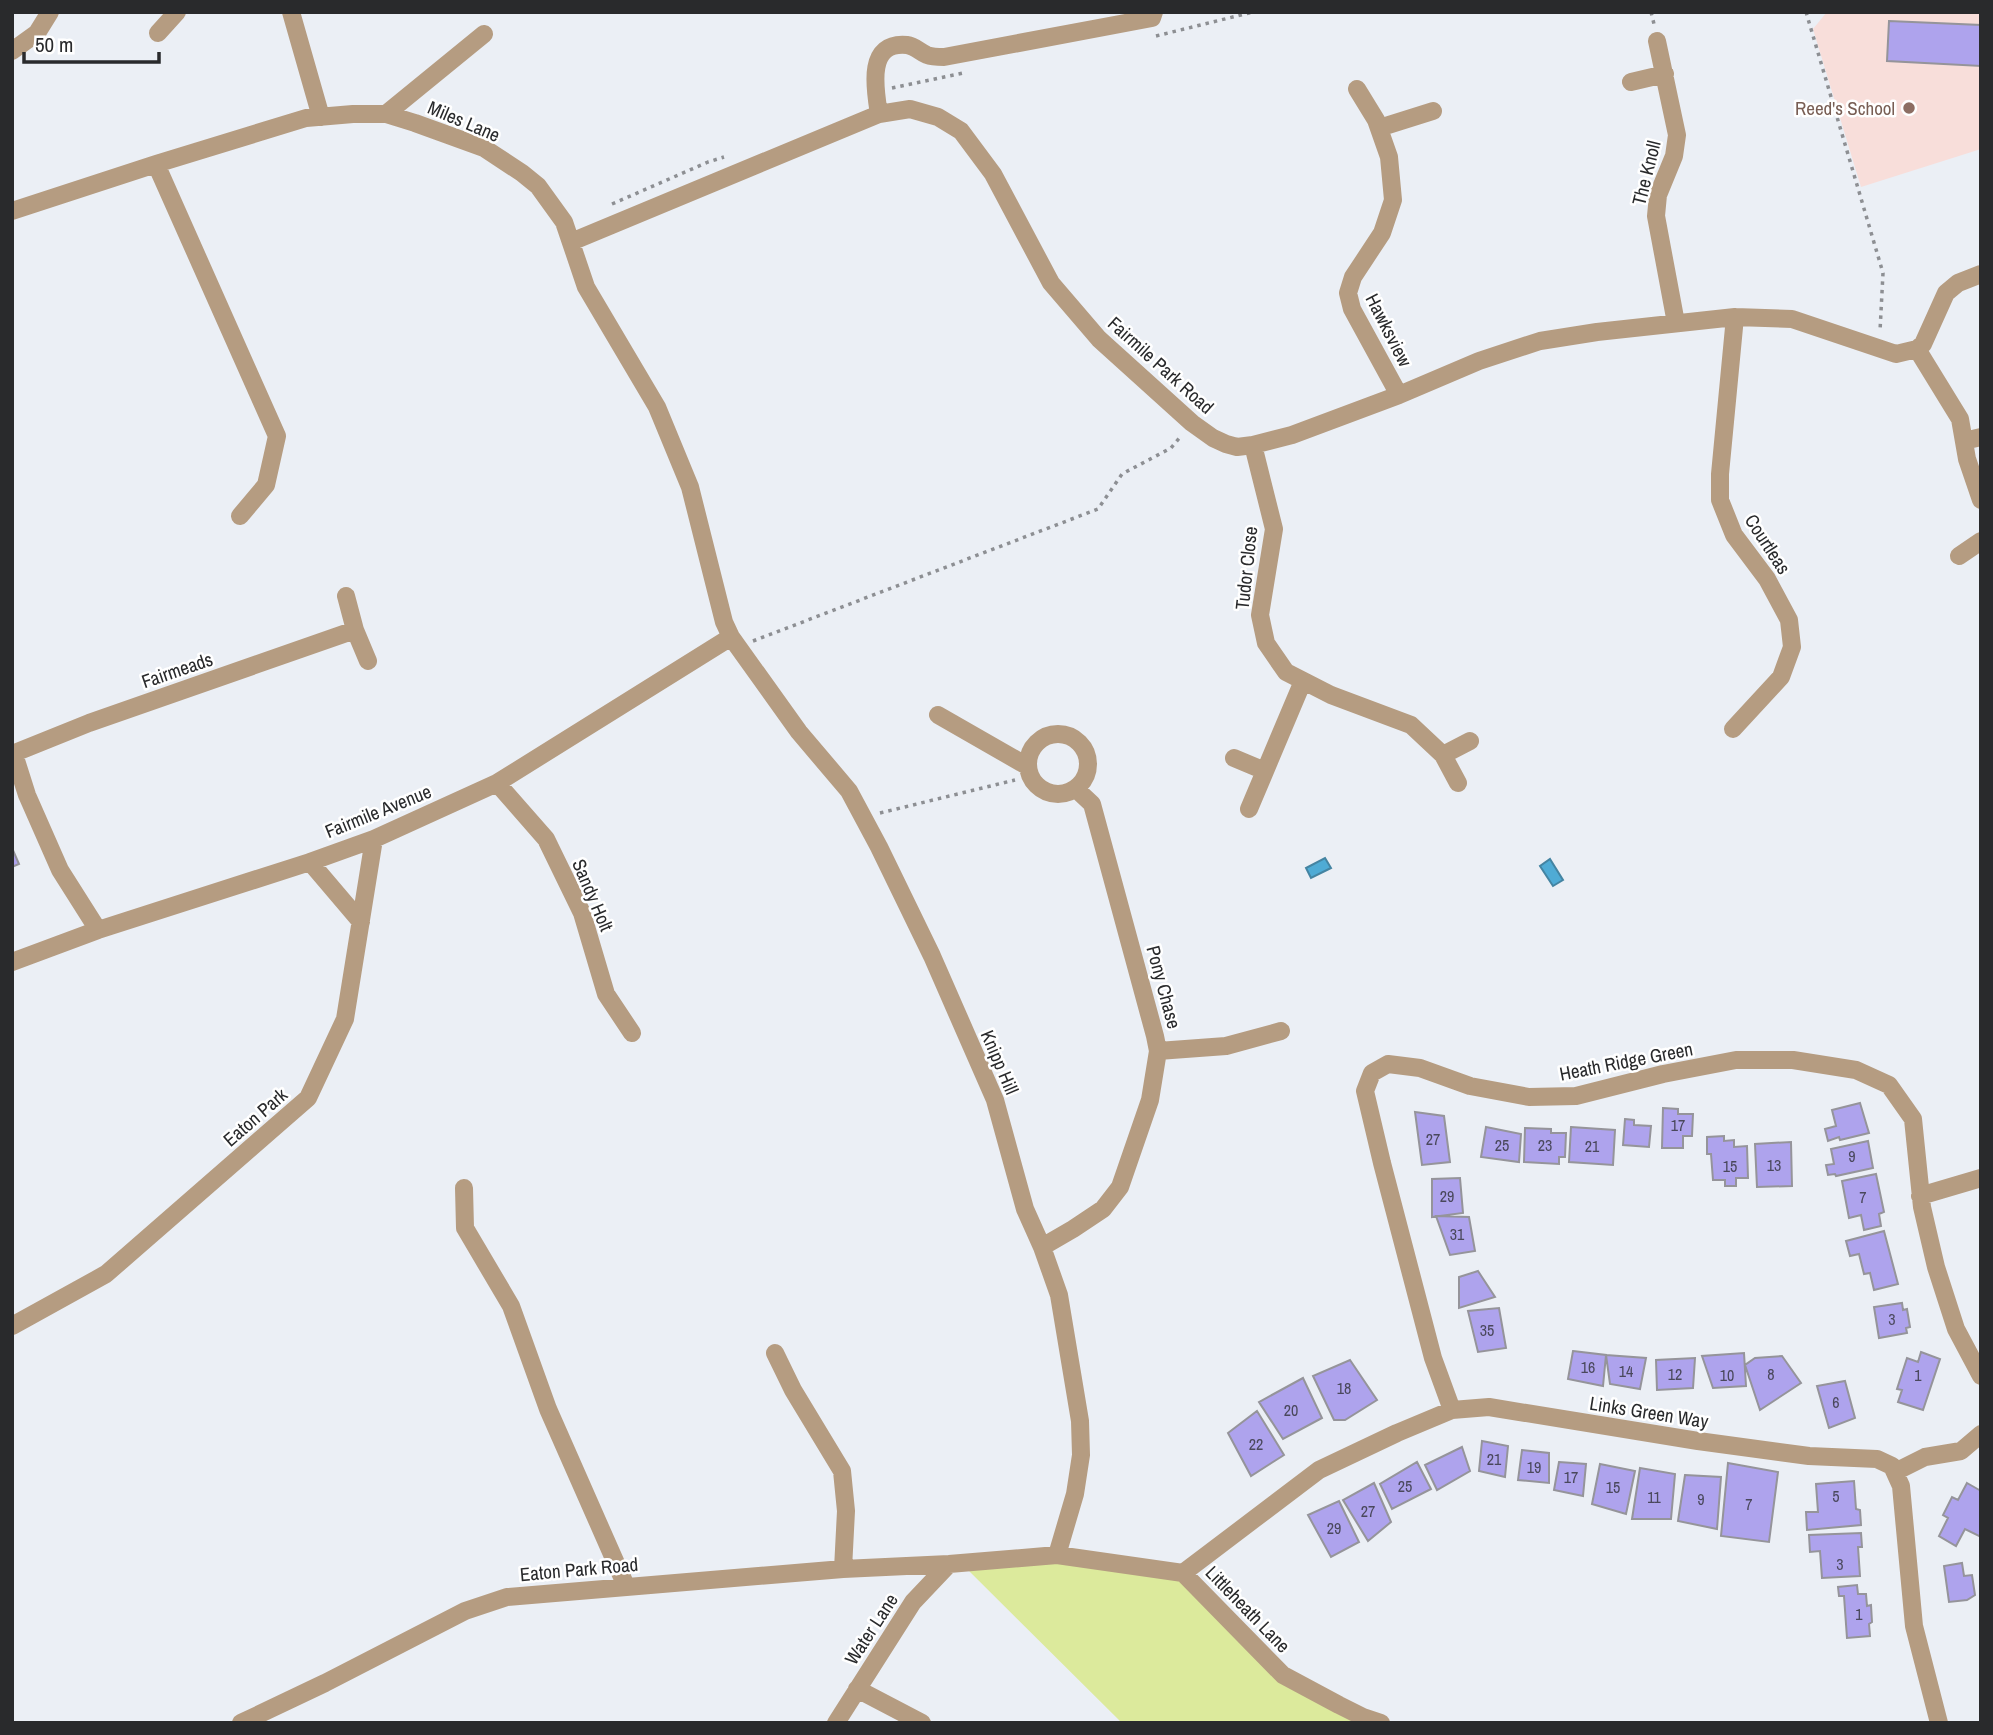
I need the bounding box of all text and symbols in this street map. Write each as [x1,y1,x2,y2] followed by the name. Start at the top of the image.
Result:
[24,21,159,65] scale bar
[35,30,73,59] text: 50 m
[424,94,504,148] street label: Miles Lane
[1795,95,1895,121] place label: Reed's School
[1901,100,1917,116] marker: Reed's School
[1625,138,1667,208] street label: The Knoll
[1360,289,1419,372] street label: Hawksview
[1102,310,1220,420] street label: Fairmile Park Road
[1739,509,1797,579] street label: Courtleas
[1229,525,1263,611] street label: Tudor Close
[138,646,216,694] street label: Fairmeads
[321,778,435,844] street label: Fairmile Avenue
[566,855,620,936] street label: Sandy Holt
[1140,943,1188,1031] street label: Pony Chase
[975,1026,1025,1098] street label: Knipp Hill
[1557,1035,1695,1087] street label: Heath Ridge Green
[217,1082,293,1152] street label: Eaton Park
[1671,1114,1685,1136] house number: 17
[1426,1128,1440,1150] house number: 27
[1495,1134,1509,1156] house number: 25
[1538,1134,1552,1156] house number: 23
[1585,1135,1600,1157] house number: 21
[1848,1145,1856,1167] house number: 9
[1767,1154,1781,1176] house number: 13
[1723,1155,1737,1177] house number: 15
[1440,1185,1454,1207] house number: 29
[1859,1186,1867,1208] house number: 7
[1450,1223,1465,1245] house number: 31
[1888,1308,1896,1330] house number: 3
[1480,1319,1494,1341] house number: 35
[1581,1356,1595,1378] house number: 16
[1619,1360,1633,1382] house number: 14
[1668,1363,1682,1385] house number: 12
[1767,1363,1775,1385] house number: 8
[1720,1364,1734,1386] house number: 10
[1914,1364,1922,1386] house number: 1
[1337,1377,1351,1399] house number: 18
[1588,1390,1710,1434] street label: Links Green Way
[1832,1391,1840,1413] house number: 6
[1284,1399,1298,1421] house number: 20
[1249,1433,1263,1455] house number: 22
[1487,1448,1502,1470] house number: 21
[1527,1456,1541,1478] house number: 19
[1564,1466,1578,1488] house number: 17
[1398,1475,1412,1497] house number: 25
[1606,1476,1620,1498] house number: 15
[1832,1485,1840,1507] house number: 5
[1647,1486,1662,1508] house number: 11
[1697,1488,1705,1510] house number: 9
[1745,1493,1753,1515] house number: 7
[1361,1500,1375,1522] house number: 27
[1327,1517,1341,1539] house number: 29
[519,1551,639,1587] street label: Eaton Park Road
[1836,1553,1844,1575] house number: 3
[1200,1560,1296,1658] street label: Littleheath Lane
[838,1588,904,1670] street label: Water Lane
[1855,1603,1863,1625] house number: 1

